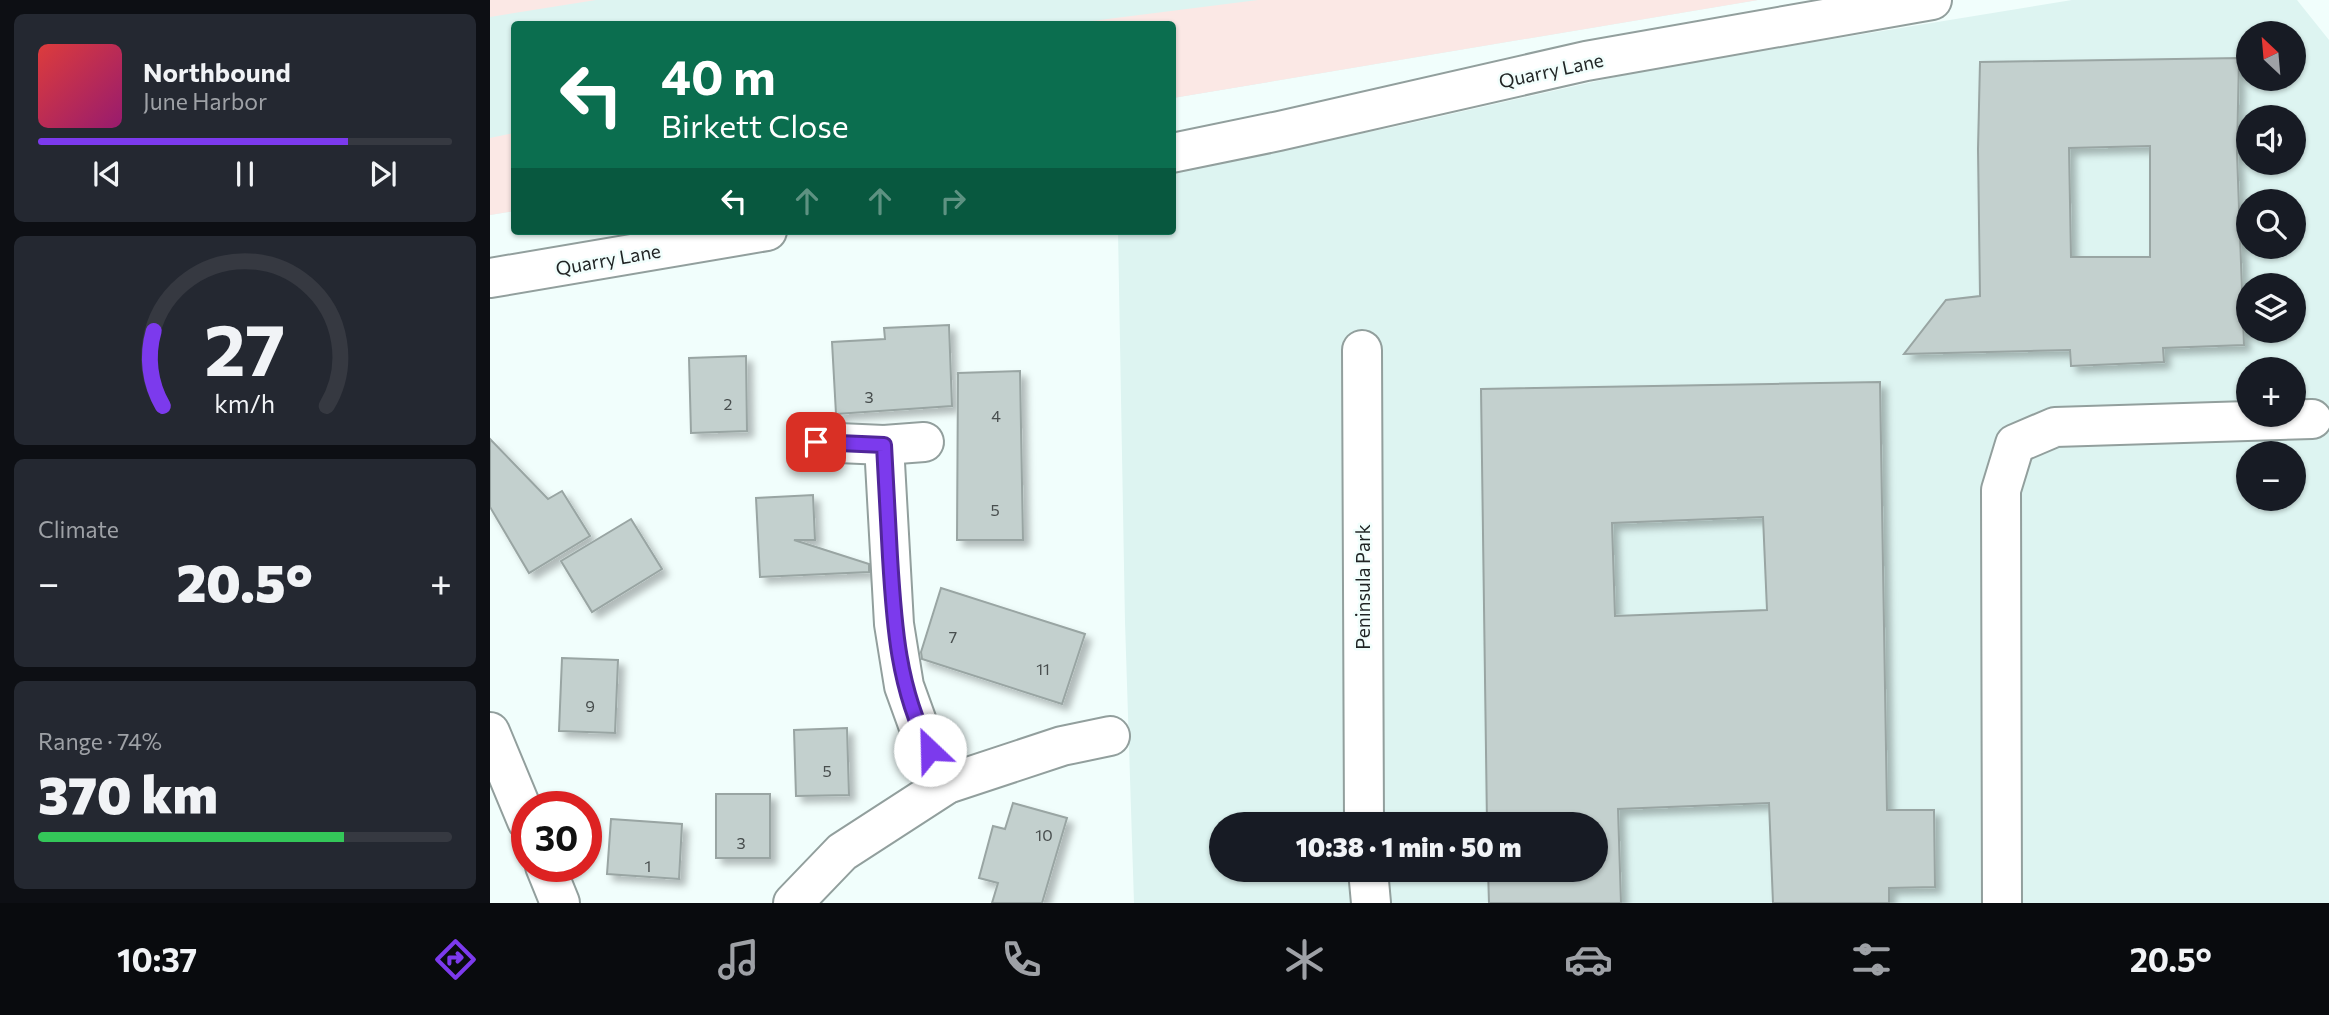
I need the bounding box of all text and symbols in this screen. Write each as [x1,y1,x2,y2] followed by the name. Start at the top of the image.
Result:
[2236,21,2306,91] north arrow
[2236,21,2306,511] map controls
[661,45,776,105] text: 40 m
[1497,48,1605,92] street label: Quarry Lane
[546,49,637,140] icon: left
[143,56,291,87] text: Northbound
[143,87,267,115] text: June Harbor
[661,105,849,145] text: Birkett Close
[2236,105,2306,175] button: sound
[88,155,126,193] icon: previous
[226,155,264,193] icon: pause
[364,155,402,193] icon: next
[715,182,753,220] icon: left
[788,182,826,220] icon: ahead
[861,182,899,220] icon: ahead
[934,182,972,220] icon: right
[2236,189,2306,259] button: search
[554,238,662,280] street label: Quarry Lane
[2236,273,2306,343] button: layers
[205,303,285,392] text: 27
[2236,357,2306,427] button: +
[864,387,874,406] house number: 3
[215,388,275,418] text: km/h
[724,394,733,413] house number: 2
[991,406,1001,425] house number: 4
[786,412,846,472] pin
[797,423,835,461] icon: arrive
[2236,441,2306,511] button: −
[990,500,1000,519] house number: 5
[38,515,119,543] text: Climate
[1351,524,1374,650] street label: Peninsula Park
[176,549,313,613] text: 20.5°
[38,558,60,605] text: −
[430,558,452,605] text: +
[949,627,957,646] house number: 7
[1036,659,1050,678] house number: 11
[585,696,595,715] house number: 9
[893,713,967,787] position arrow
[38,727,162,755] text: Range · 74%
[38,761,218,825] text: 370 km
[822,761,832,780] house number: 5
[511,791,602,882] speed limit sign: 30
[1035,825,1053,844] house number: 10
[1296,831,1521,862] text: 10:38 · 1 min · 50 m
[736,833,746,852] house number: 3
[645,856,651,875] house number: 1
[431,935,480,984] icon: directions
[714,935,763,984] icon: music
[997,935,1046,984] icon: phone
[1280,935,1329,984] icon: climate
[1564,935,1613,984] icon: car
[1847,935,1896,984] icon: filters
[117,939,197,979] text: 10:37
[2130,939,2212,979] text: 20.5°

